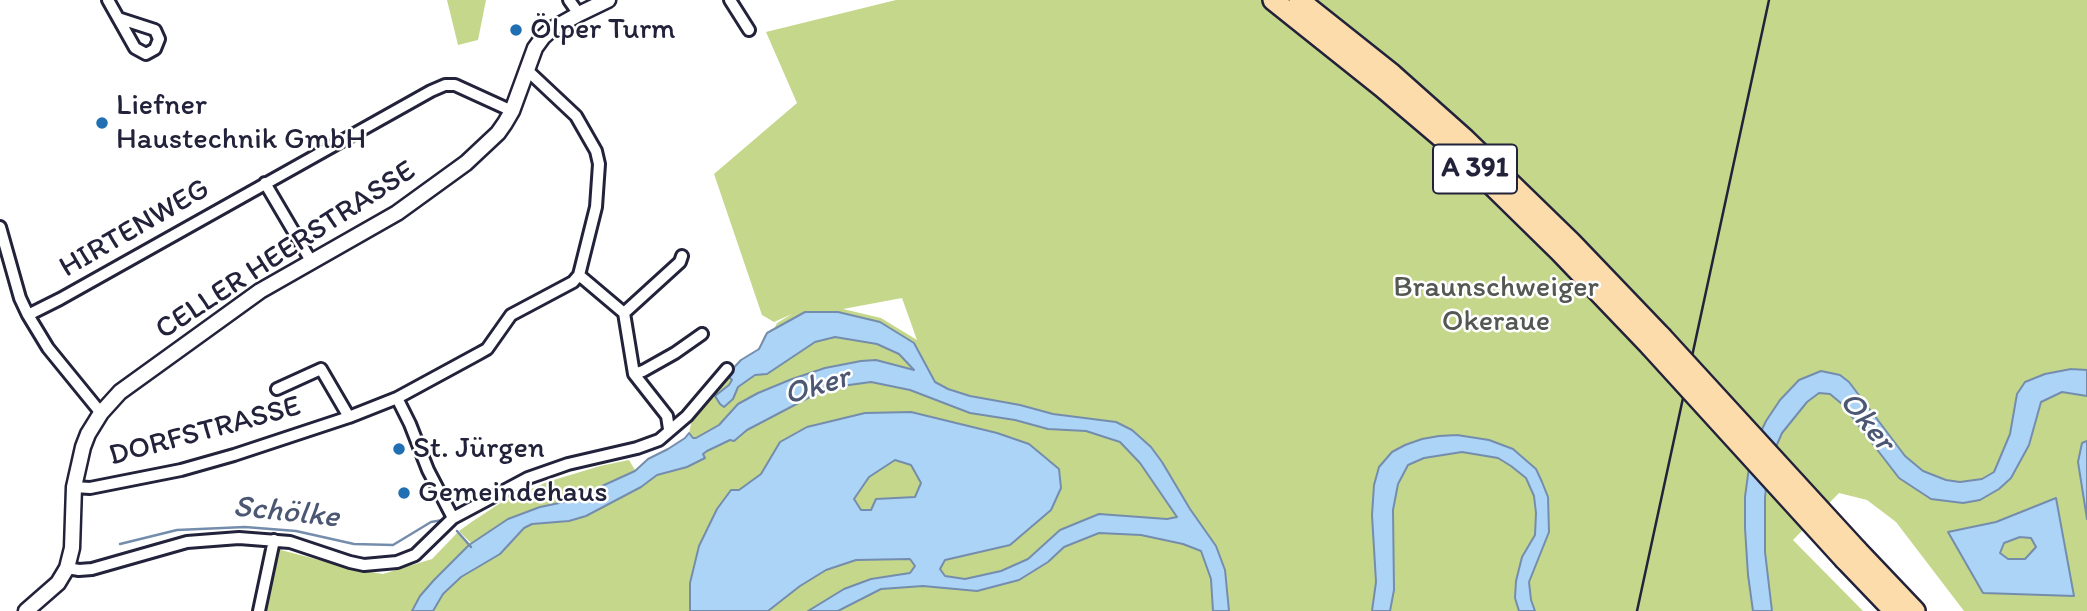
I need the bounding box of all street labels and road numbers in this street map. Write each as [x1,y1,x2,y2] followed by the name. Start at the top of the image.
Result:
[1433,144,1517,194] road number: A 391
[149,154,423,348] street label: CELLER HEERSTRASSE
[54,172,216,286] street label: HIRTENWEG
[105,389,305,475] street label: DORFSTRASSE

